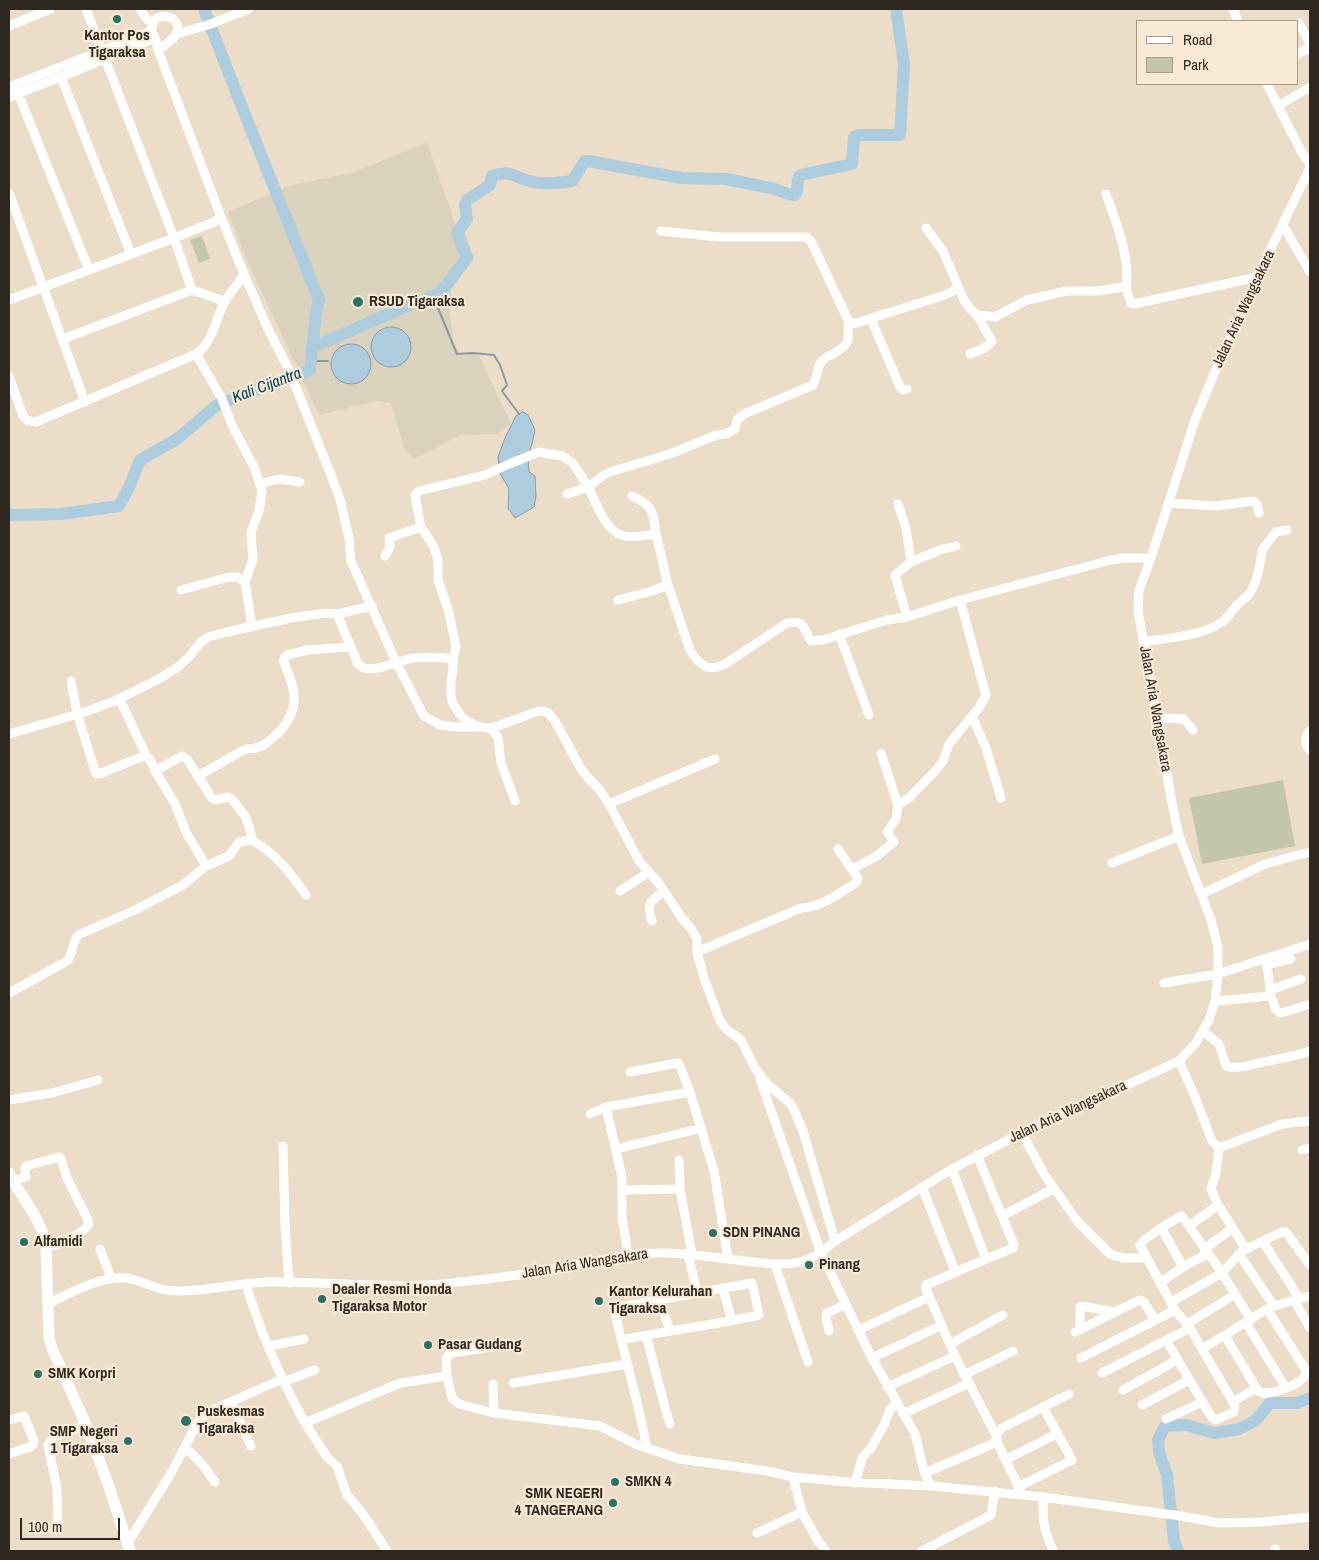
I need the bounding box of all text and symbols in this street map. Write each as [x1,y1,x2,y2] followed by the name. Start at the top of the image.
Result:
[111,13,123,25] marker: Kantor Pos Tigaraksa
[1136,20,1299,85] legend
[84,27,150,62] place label: Kantor Pos Tigaraksa
[1183,29,1212,50] text: Road
[1183,54,1208,75] text: Park
[1209,247,1279,371] street label: Jalan Aria Wangsakara
[369,293,464,311] place label: RSUD Tigaraksa
[351,295,365,309] marker: RSUD Tigaraksa
[230,364,304,408] water label: Kali Cijantra
[1135,645,1175,773] street label: Jalan Aria Wangsakara
[1006,1077,1130,1147] street label: Jalan Aria Wangsakara
[723,1224,800,1242] place label: SDN PINANG
[707,1227,719,1239] marker: SDN PINANG
[34,1233,83,1251] place label: Alfamidi
[18,1236,30,1248] marker: Alfamidi
[521,1245,649,1283] street label: Jalan Aria Wangsakara
[819,1256,860,1274] place label: Pinang
[803,1259,815,1271] marker: Pinang
[332,1281,452,1316] place label: Dealer Resmi Honda Tigaraksa Motor
[609,1283,712,1318] place label: Kantor Kelurahan Tigaraksa
[316,1293,328,1305] marker: Dealer Resmi Honda Tigaraksa Motor
[593,1295,605,1307] marker: Kantor Kelurahan Tigaraksa
[438,1336,521,1354] place label: Pasar Gudang
[422,1339,434,1351] marker: Pasar Gudang
[48,1365,116,1383] place label: SMK Korpri
[32,1368,44,1380] marker: SMK Korpri
[197,1403,265,1438] place label: Puskesmas Tigaraksa
[179,1414,193,1428] marker: Puskesmas Tigaraksa
[50,1423,118,1458] place label: SMP Negeri 1 Tigaraksa
[122,1435,134,1447] marker: SMP Negeri 1 Tigaraksa
[625,1473,671,1491] place label: SMKN 4
[609,1476,621,1488] marker: SMKN 4
[514,1485,603,1520] place label: SMK NEGERI 4 TANGERANG
[607,1497,619,1509] marker: SMK NEGERI 4 TANGERANG
[22,1508,122,1540] scale bar
[28,1516,62,1537] text: 100 m

